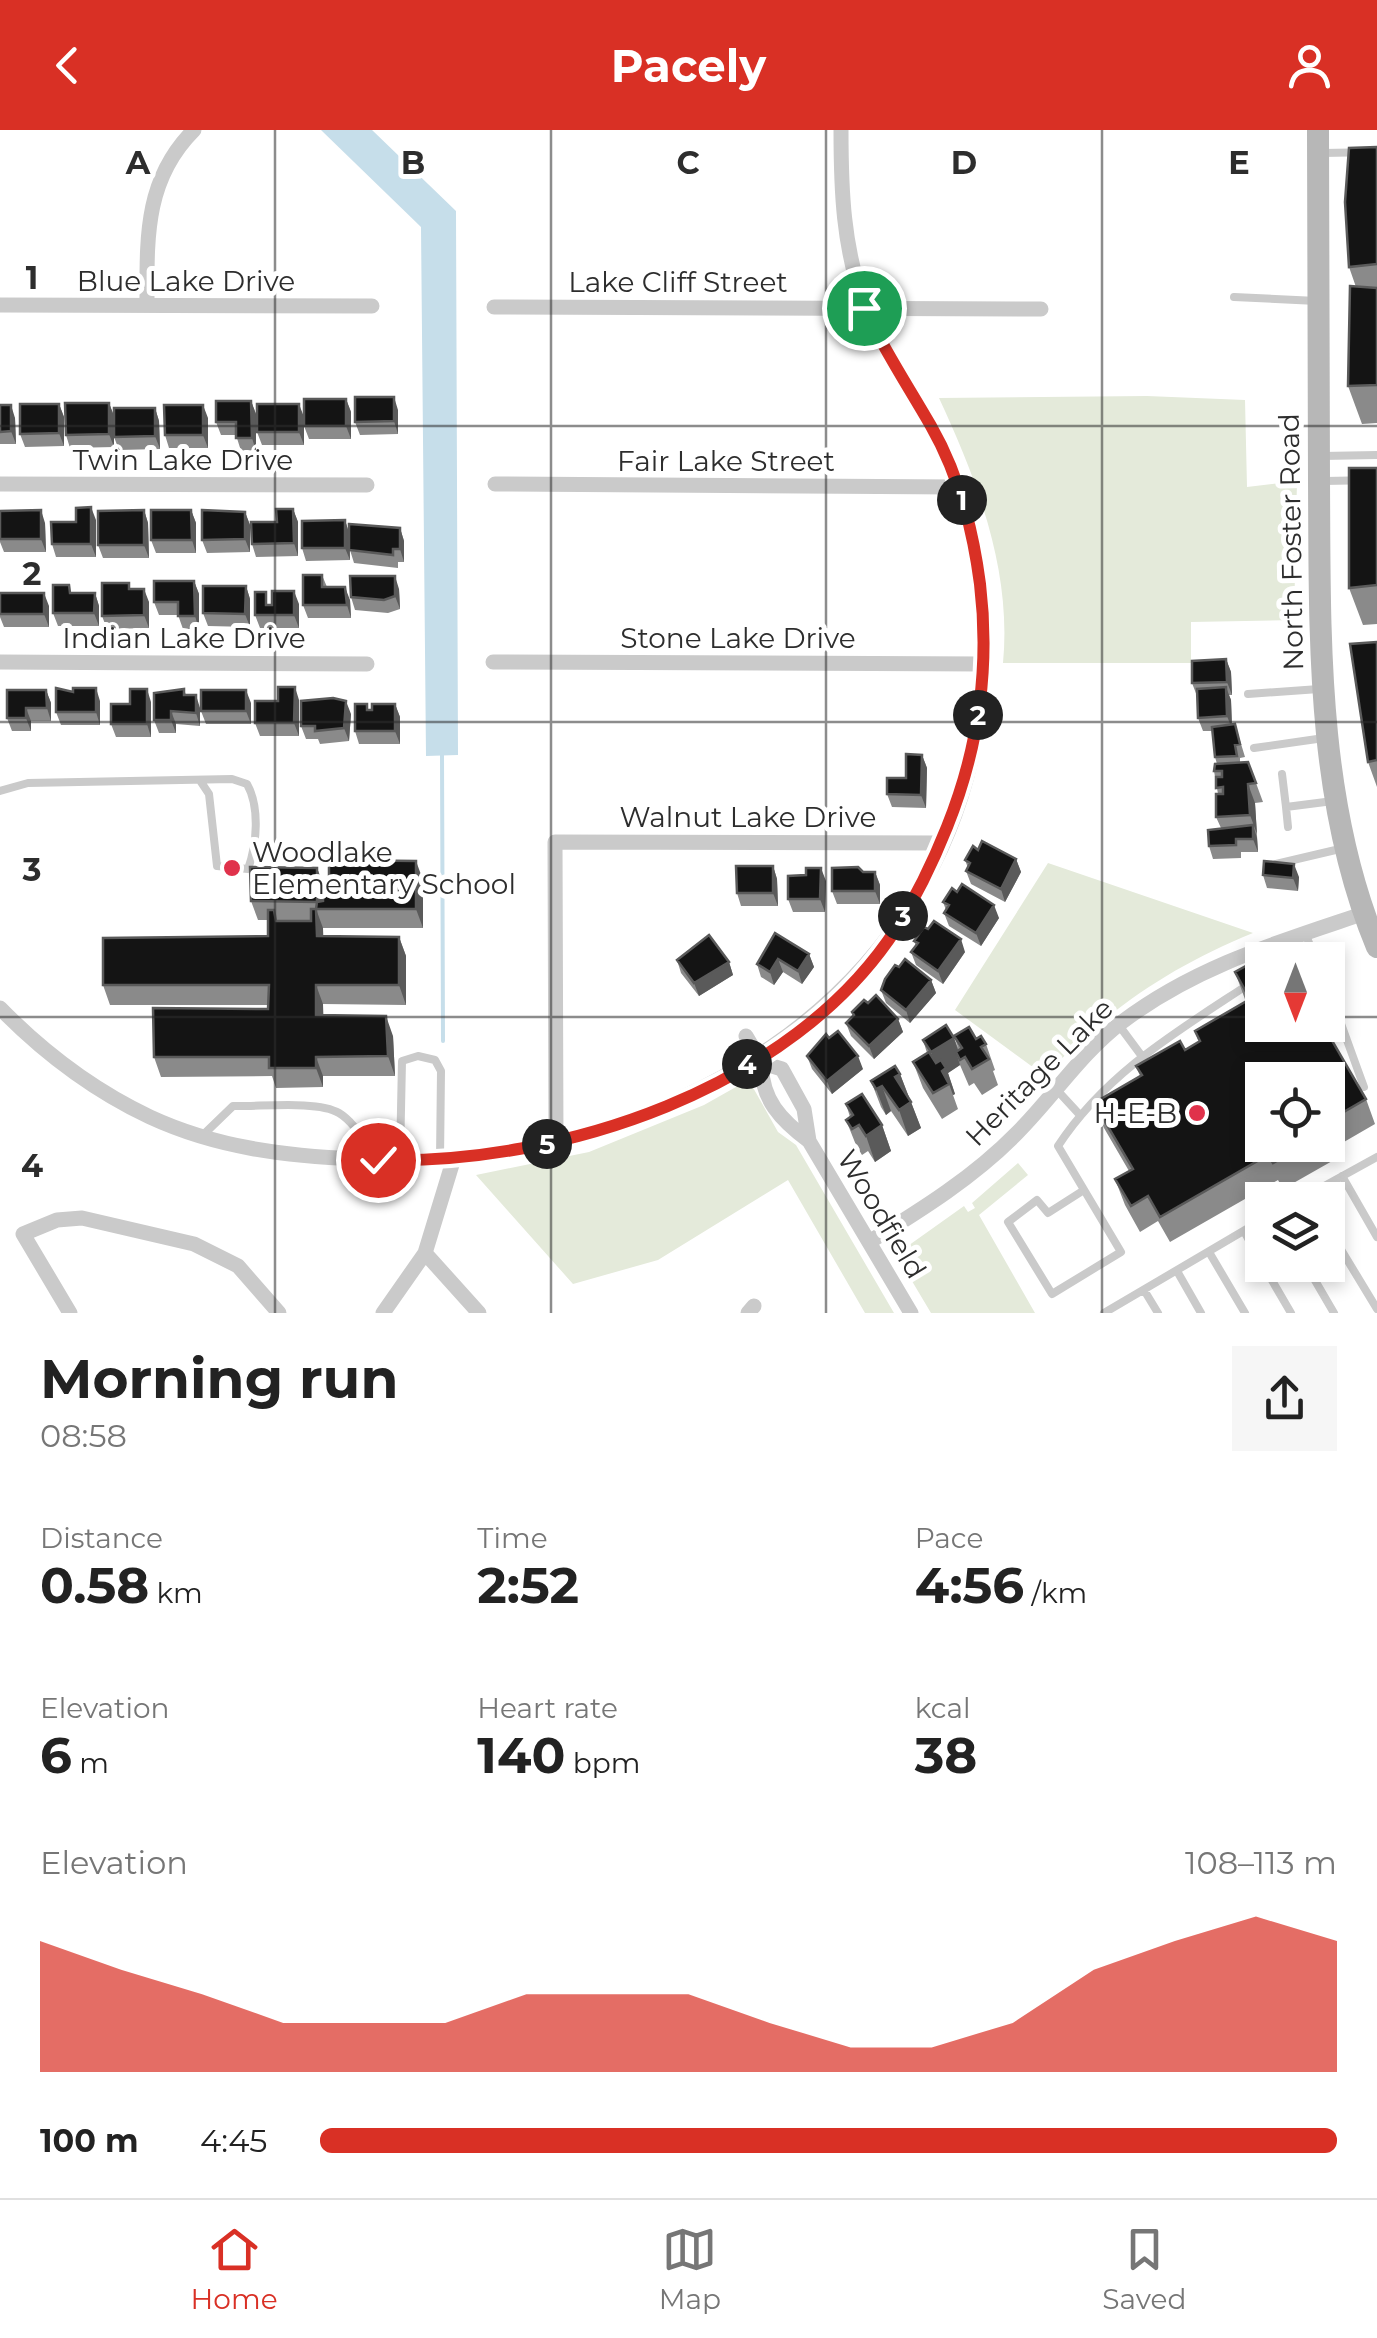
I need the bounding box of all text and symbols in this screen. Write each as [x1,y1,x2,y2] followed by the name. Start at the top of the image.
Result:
[40,38,95,93] icon: back
[611,38,766,93] text: Pacely
[1282,38,1337,93] icon: person
[125,143,151,182] text: A
[401,143,425,182] text: B
[676,143,700,182] text: C
[951,143,977,182] text: D
[1228,143,1250,182] text: E
[26,258,38,297] text: 1
[77,264,295,298] street label: Blue Lake Drive
[568,265,788,299] street label: Lake Cliff Street
[822,266,907,351] pin
[837,281,892,336] icon: arrive
[1272,413,1310,671] street label: North Foster Road
[73,443,293,477] street label: Twin Lake Drive
[617,444,835,478] street label: Fair Lake Street
[937,475,987,525] pin: 1
[957,483,967,517] text: 1
[23,554,41,593] text: 2
[62,621,306,655] street label: Indian Lake Drive
[620,621,856,655] street label: Stone Lake Drive
[953,690,1003,740] pin: 2
[970,698,986,732] text: 2
[620,800,876,834] street label: Walnut Lake Drive
[252,835,516,901] place label: Woodlake Elementary School
[22,850,41,889] text: 3
[221,857,243,879] marker: Woodlake Elementary School
[878,891,928,941] pin: 3
[895,899,911,933] text: 3
[1245,942,1345,1042] north arrow
[1245,942,1345,1282] map controls
[958,991,1120,1153] street label: Heritage Lake
[722,1039,772,1089] pin: 4
[737,1047,757,1081] text: 4
[1245,1062,1345,1162] button: locate
[1094,1096,1177,1130] place label: H-E-B
[1186,1102,1208,1124] marker: H-E-B
[336,1118,421,1203] pin
[522,1119,572,1169] pin: 5
[539,1127,555,1161] text: 5
[351,1133,406,1188] icon: check
[830,1144,934,1284] street label: Woodfield
[21,1146,43,1185] text: 4
[1245,1182,1345,1282] button: layers
[40,1345,398,1412] text: Morning run
[1232,1346,1337,1451] button: share
[40,1416,127,1455] text: 08:58
[40,1521,163,1555] text: Distance
[477,1521,548,1555] text: Time
[915,1521,983,1555] text: Pace
[40,1555,149,1616] text: 0.58
[477,1555,579,1616] text: 2:52
[915,1555,1024,1616] text: 4:56
[149,1576,203,1610] text: km
[1024,1576,1087,1610] text: /km
[40,1691,169,1725] text: Elevation
[477,1691,618,1725] text: Heart rate
[915,1691,971,1725] text: kcal
[40,1725,72,1786] text: 6
[477,1725,565,1786] text: 140
[915,1725,977,1786] text: 38
[72,1746,109,1780] text: m
[565,1746,640,1780] text: bpm
[40,1843,188,1882] text: Elevation
[1185,1843,1337,1882] text: 108–113 m
[40,2121,139,2160] text: 100 m
[200,2121,267,2160] text: 4:45
[191,2222,278,2316] tab: Home
[659,2222,721,2316] tab: Map
[1102,2222,1186,2316] tab: Saved

